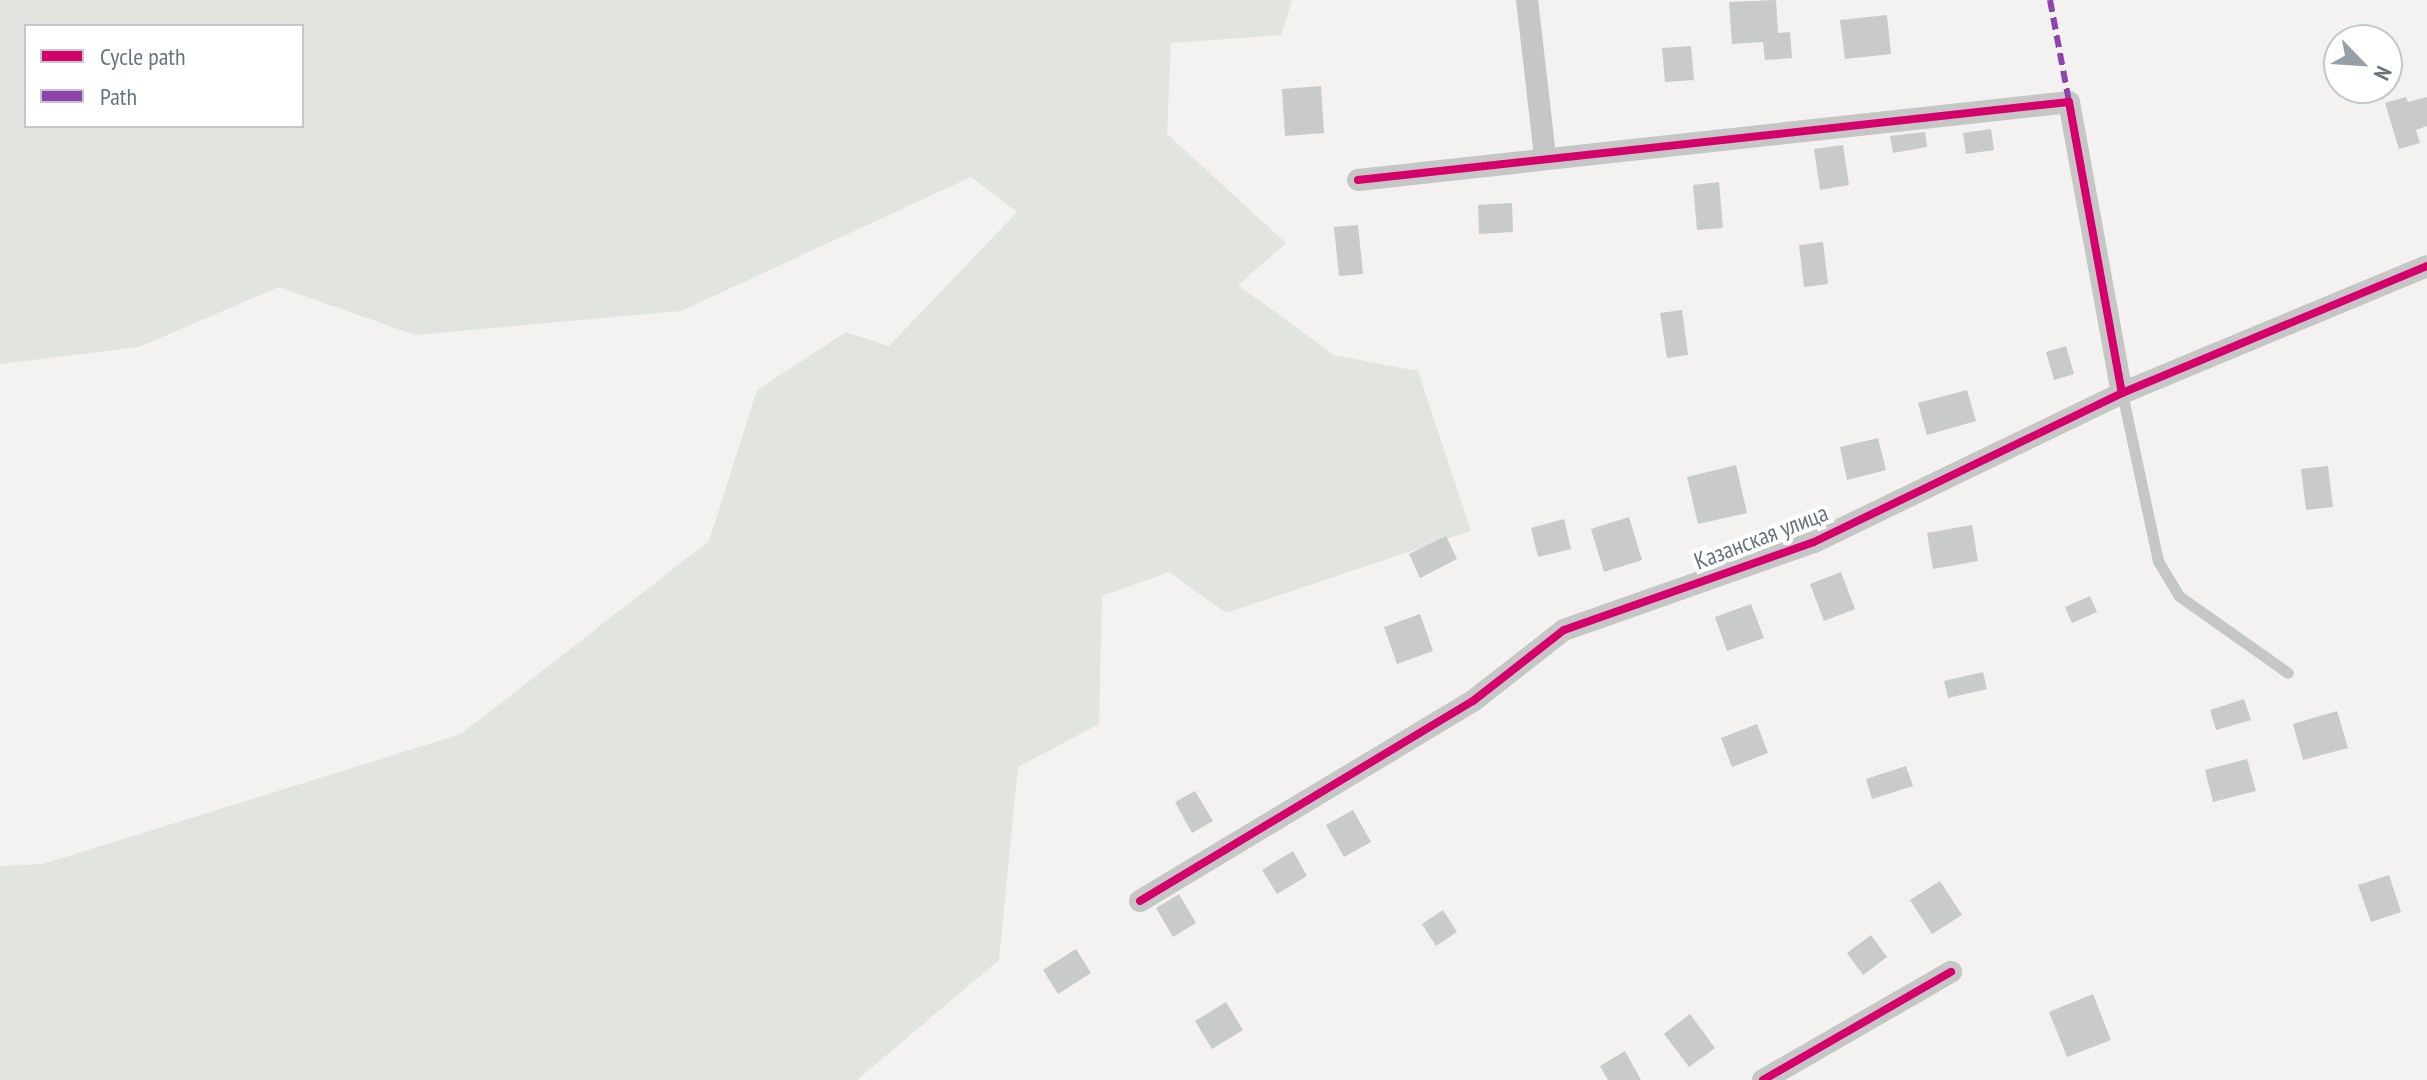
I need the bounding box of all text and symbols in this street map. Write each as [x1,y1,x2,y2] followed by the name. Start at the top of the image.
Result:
[24,24,304,128] legend
[2323,24,2403,104] north arrow
[100,41,186,72] text: Cycle path
[2368,62,2398,85] text: N
[100,81,137,112] text: Path
[1690,498,1832,576] street label: Казанская улица

